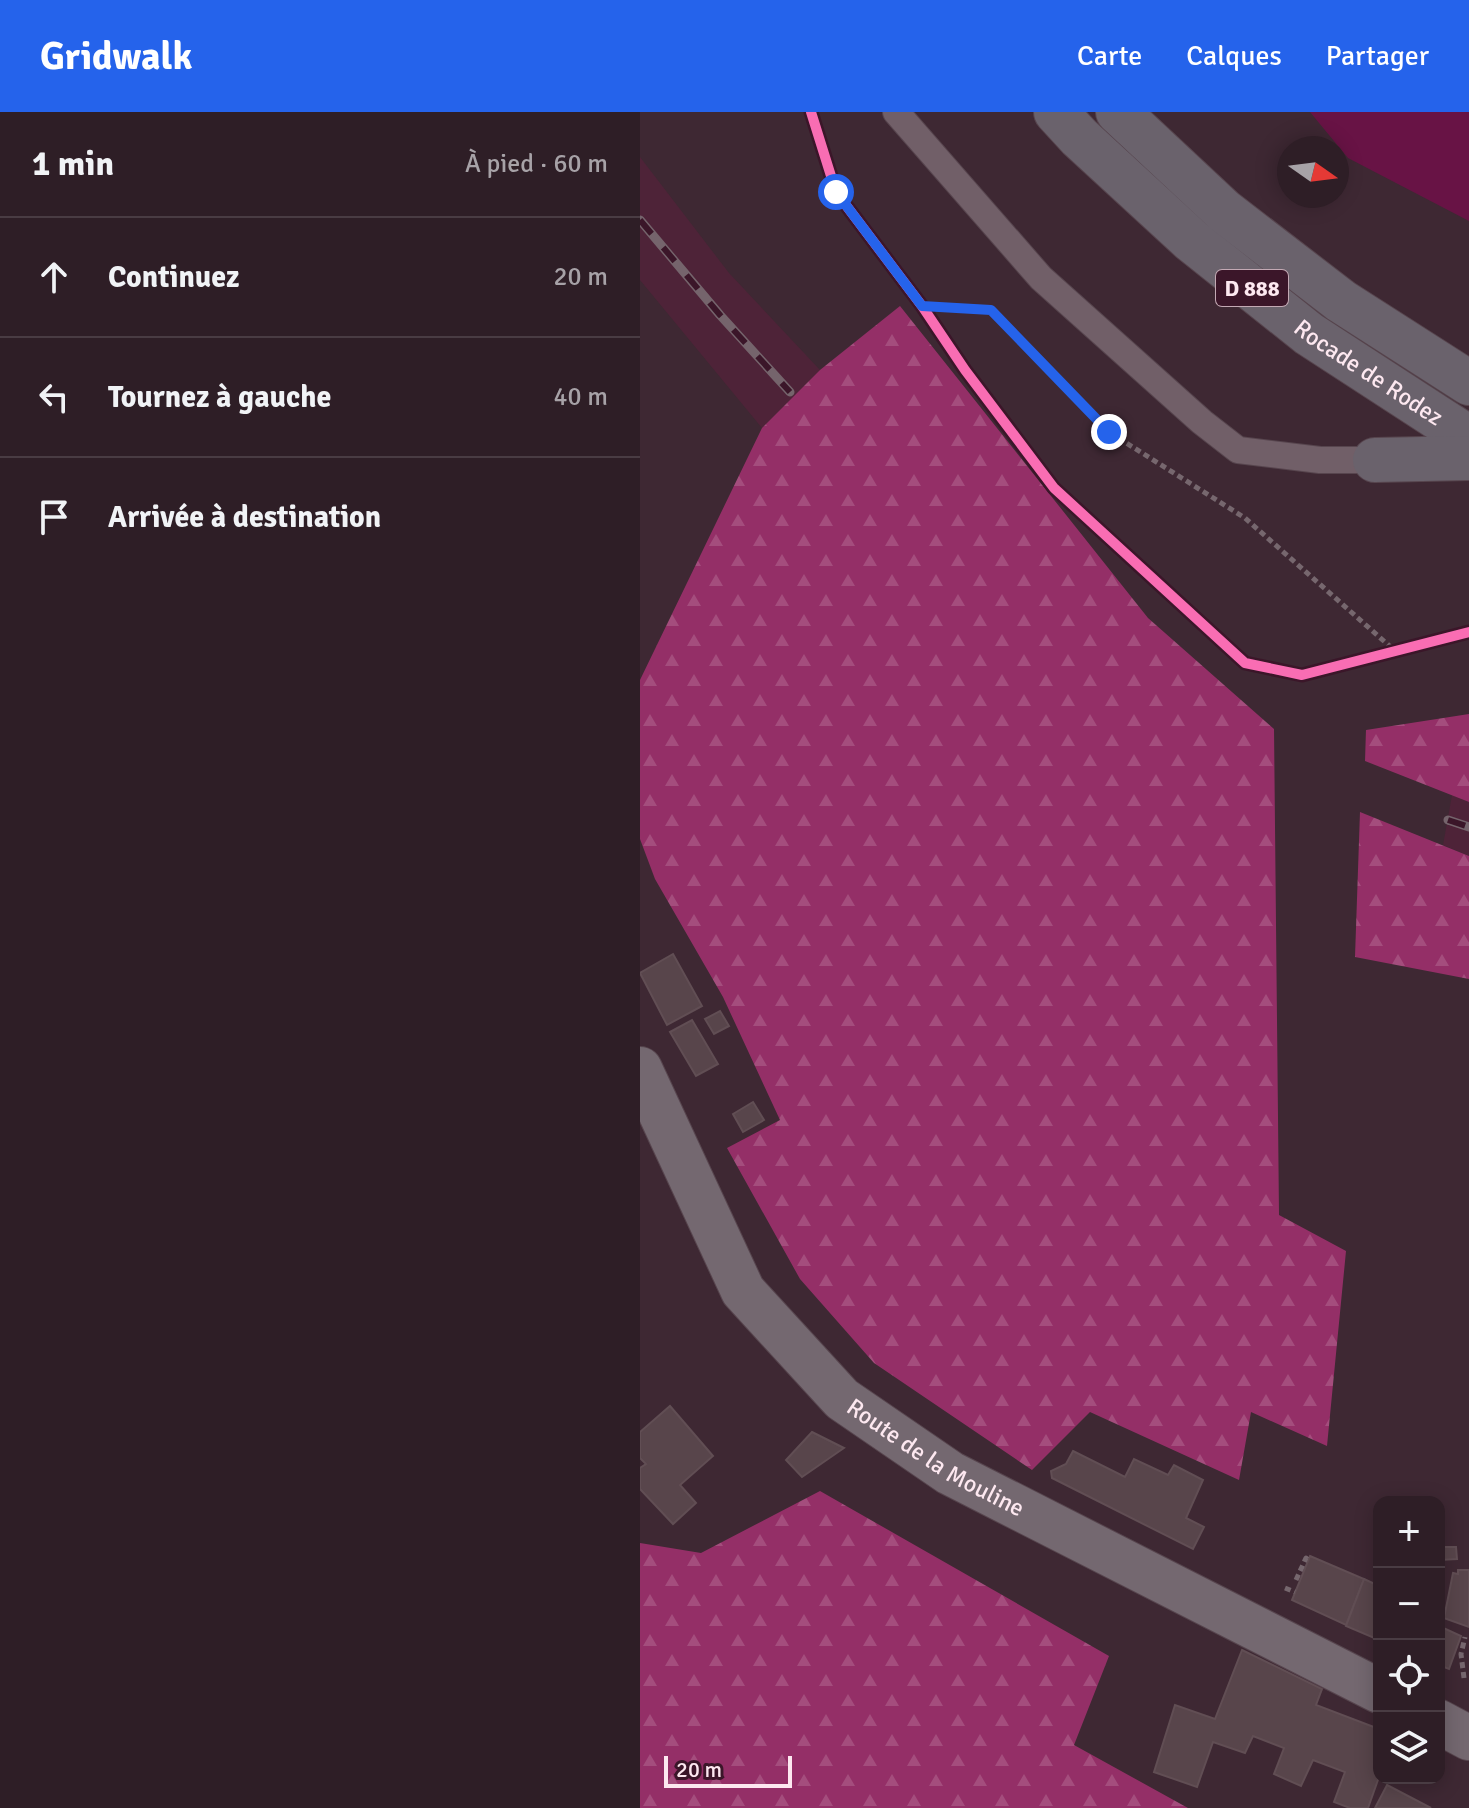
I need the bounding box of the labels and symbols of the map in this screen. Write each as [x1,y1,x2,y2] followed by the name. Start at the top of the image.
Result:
[1277,136,1349,208] north arrow
[818,174,854,210] route start
[1216,270,1288,306] road number: D 888
[1288,313,1449,432] street label: Rocade de Rodez
[1091,414,1127,450] route end
[841,1392,1029,1523] street label: Route de la Mouline
[664,1752,792,1788] scale bar

